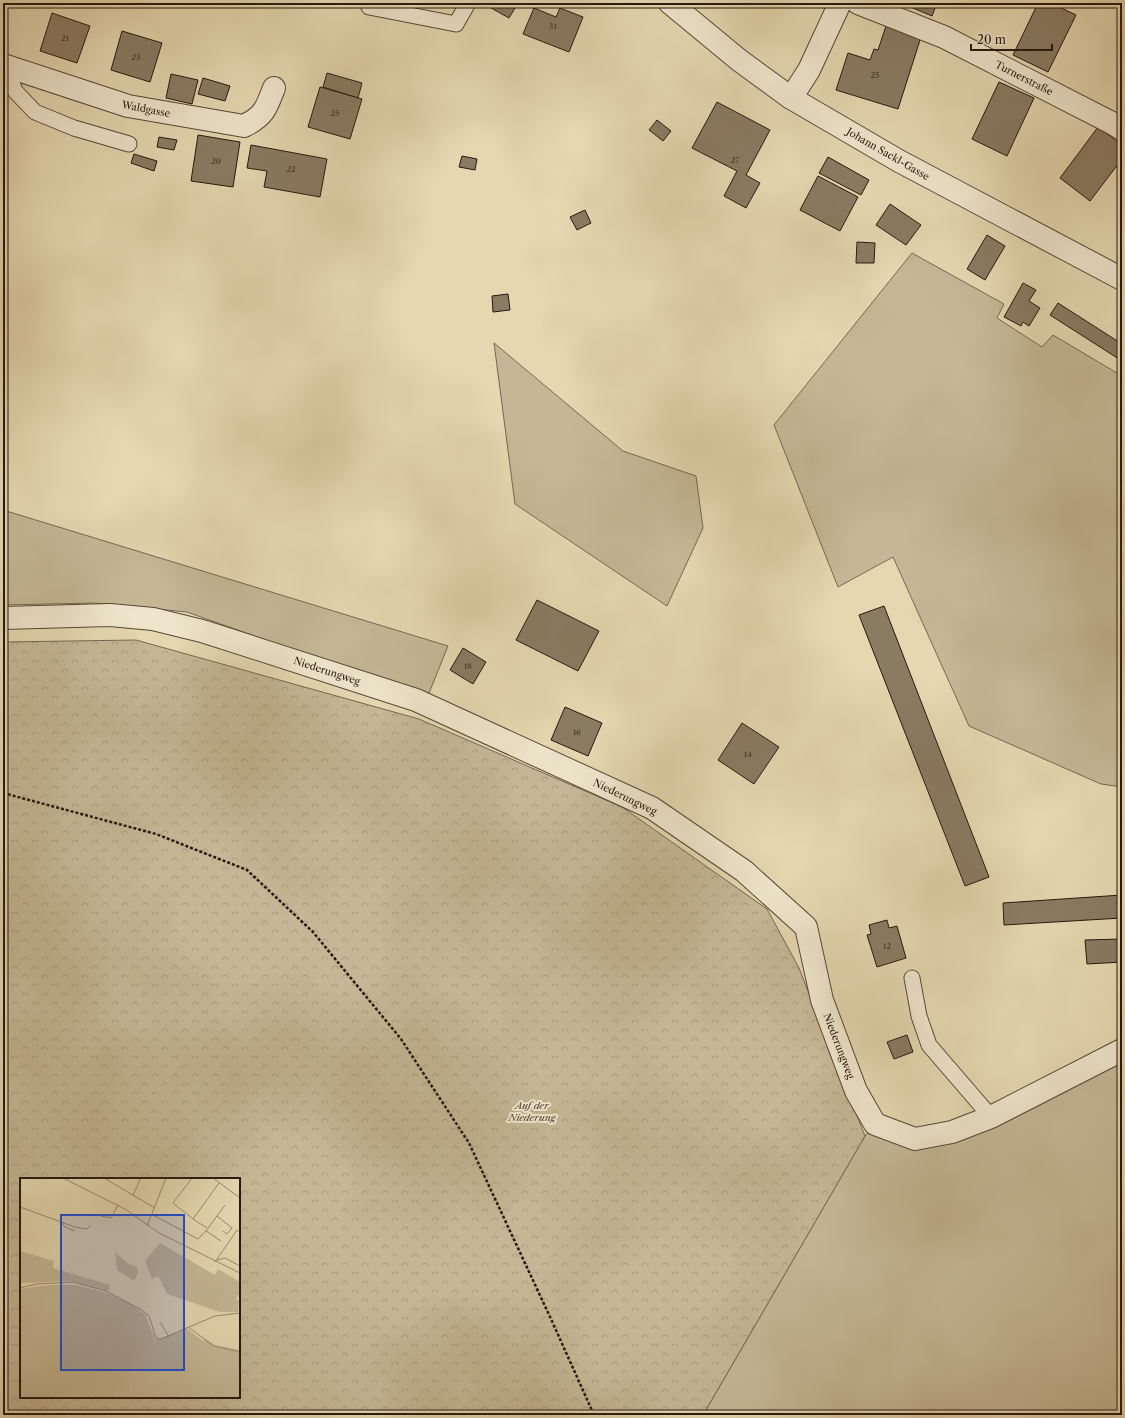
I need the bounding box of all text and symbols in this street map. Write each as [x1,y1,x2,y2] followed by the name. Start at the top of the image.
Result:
[549,21,558,31] house number: 31
[971,26,1052,52] scale bar
[977,32,1006,47] text: 20 m
[61,33,70,43] house number: 21
[131,52,141,62] house number: 23
[993,58,1056,98] street label: Turnerstraße
[871,70,879,80] house number: 25
[120,98,172,120] street label: Waldgasse
[331,108,339,118] house number: 25
[842,124,932,183] street label: Johann Sackl-Gasse
[731,155,739,165] house number: 27
[211,156,221,166] house number: 20
[286,164,296,174] house number: 22
[292,654,363,688] street label: Niederungweg
[464,661,472,671] house number: 18
[573,727,581,737] house number: 16
[744,749,752,759] house number: 14
[591,776,660,818] street label: Niederungweg
[883,941,891,951] house number: 12
[821,1011,858,1081] street label: Niederungweg
[508,1099,556,1124] park label: Auf der Niederung
[20,1178,240,1398] inset map

